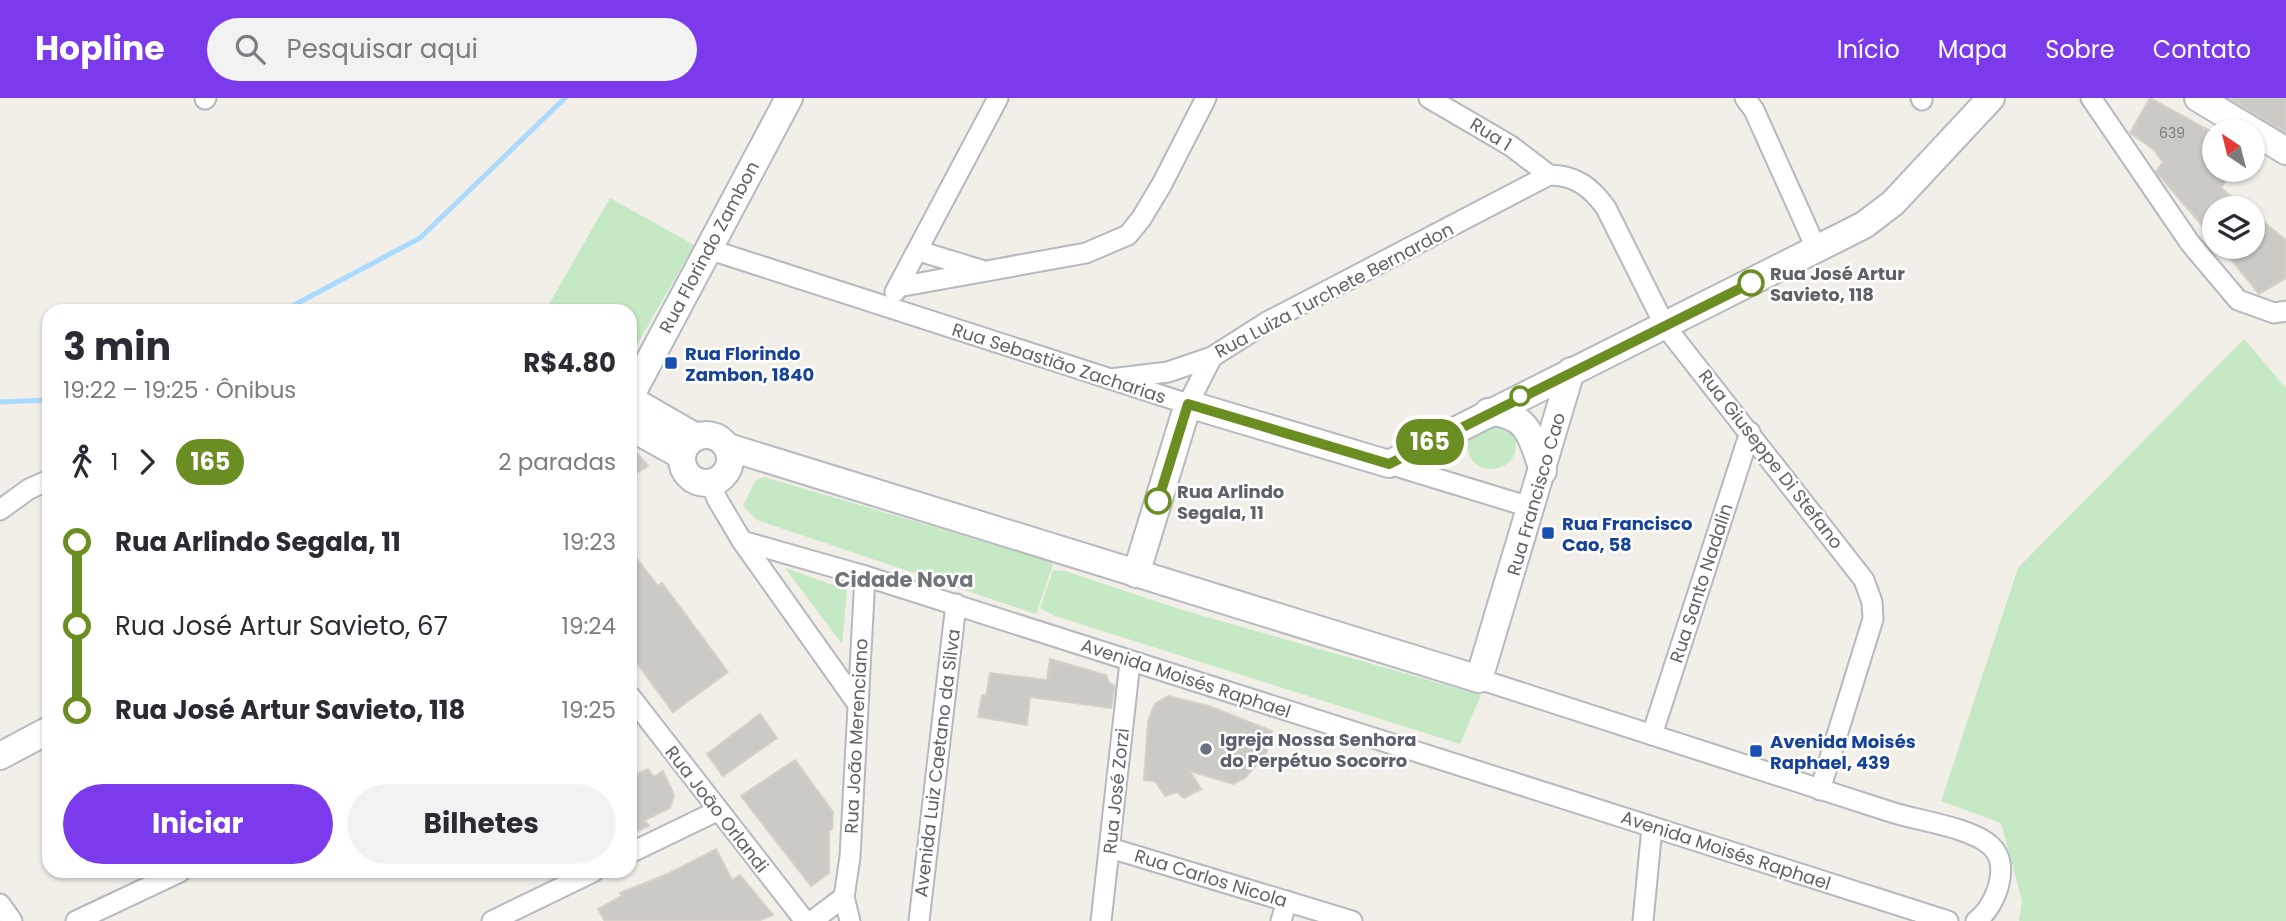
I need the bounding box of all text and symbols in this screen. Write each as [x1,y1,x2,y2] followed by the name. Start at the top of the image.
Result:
[207,18,697,81] search box
[35,25,165,72] text: Hopline
[231,30,269,68] icon: search
[287,31,478,67] text: Pesquisar aqui
[1837,33,1900,66] text: Início
[1938,33,2007,66] text: Mapa
[2045,33,2115,66] text: Sobre
[2153,33,2251,66] text: Contato
[1465,111,1517,157] street label: Rua 1
[2202,119,2264,182] north arrow
[2202,119,2265,259] map controls
[2159,123,2185,143] house number: 639
[653,157,765,337] street label: Rua Florindo Zambon
[2202,196,2265,259] button: layers
[1210,216,1458,364] street label: Rua Luiza Turchete Bernardon
[1770,261,1905,307] place label: Rua José Artur Savieto, 118
[1738,270,1764,296] marker: Rua José Artur Savieto, 118
[949,317,1169,409] street label: Rua Sebastião Zacharias
[63,320,171,373] text: 3 min
[685,341,814,387] place label: Rua Florindo Zambon, 1840
[523,345,616,381] text: R$4.80
[663,355,679,371] marker: Rua Florindo Zambon, 1840
[1693,364,1849,554] street label: Rua Giuseppe Di Stefano
[63,374,296,406] text: 19:22 – 19:25 · Ônibus
[1510,386,1530,406] unlabelled marker
[1501,410,1571,578] street label: Rua Francisco Cao
[1390,419,1470,465] line badge: 165
[1410,425,1450,458] text: 165
[63,443,101,481] icon: walk
[128,443,166,481] icon: forward
[190,445,230,478] text: 165
[111,446,118,478] text: 1
[498,446,616,478] text: 2 paradas
[1177,479,1284,525] place label: Rua Arlindo Segala, 11
[1145,488,1171,514] marker: Rua Arlindo Segala, 11
[1663,500,1739,666] street label: Rua Santo Nadalin
[1562,511,1692,557] place label: Rua Francisco Cao, 58
[115,524,401,560] text: Rua Arlindo Segala, 11
[1540,525,1556,541] marker: Rua Francisco Cao, 58
[562,526,616,558] text: 19:23
[835,565,973,594] district label: Cidade Nova
[115,608,448,644] text: Rua José Artur Savieto, 67
[562,610,616,642] text: 19:24
[908,628,966,898] street label: Avenida Luiz Caetano da Silva
[1078,632,1294,724] street label: Avenida Moisés Raphael
[838,638,874,834] street label: Rua João Merenciano
[115,692,465,728] text: Rua José Artur Savieto, 118
[562,694,616,726] text: 19:25
[1097,727,1135,855] street label: Rua José Zorzi
[1220,727,1417,773] place label: Igreja Nossa Senhora do Perpétuo Socorro
[1770,729,1916,775] place label: Avenida Moisés Raphael, 439
[660,740,774,878] street label: Rua João Orlandi
[1198,741,1214,757] marker: Igreja Nossa Senhora do Perpétuo Socorro
[1748,743,1764,759] marker: Avenida Moisés Raphael, 439
[63,784,333,864] button: Iniciar
[347,784,616,864] button: Bilhetes
[1618,804,1834,896] street label: Avenida Moisés Raphael
[1132,843,1290,913] street label: Rua Carlos Nicola

